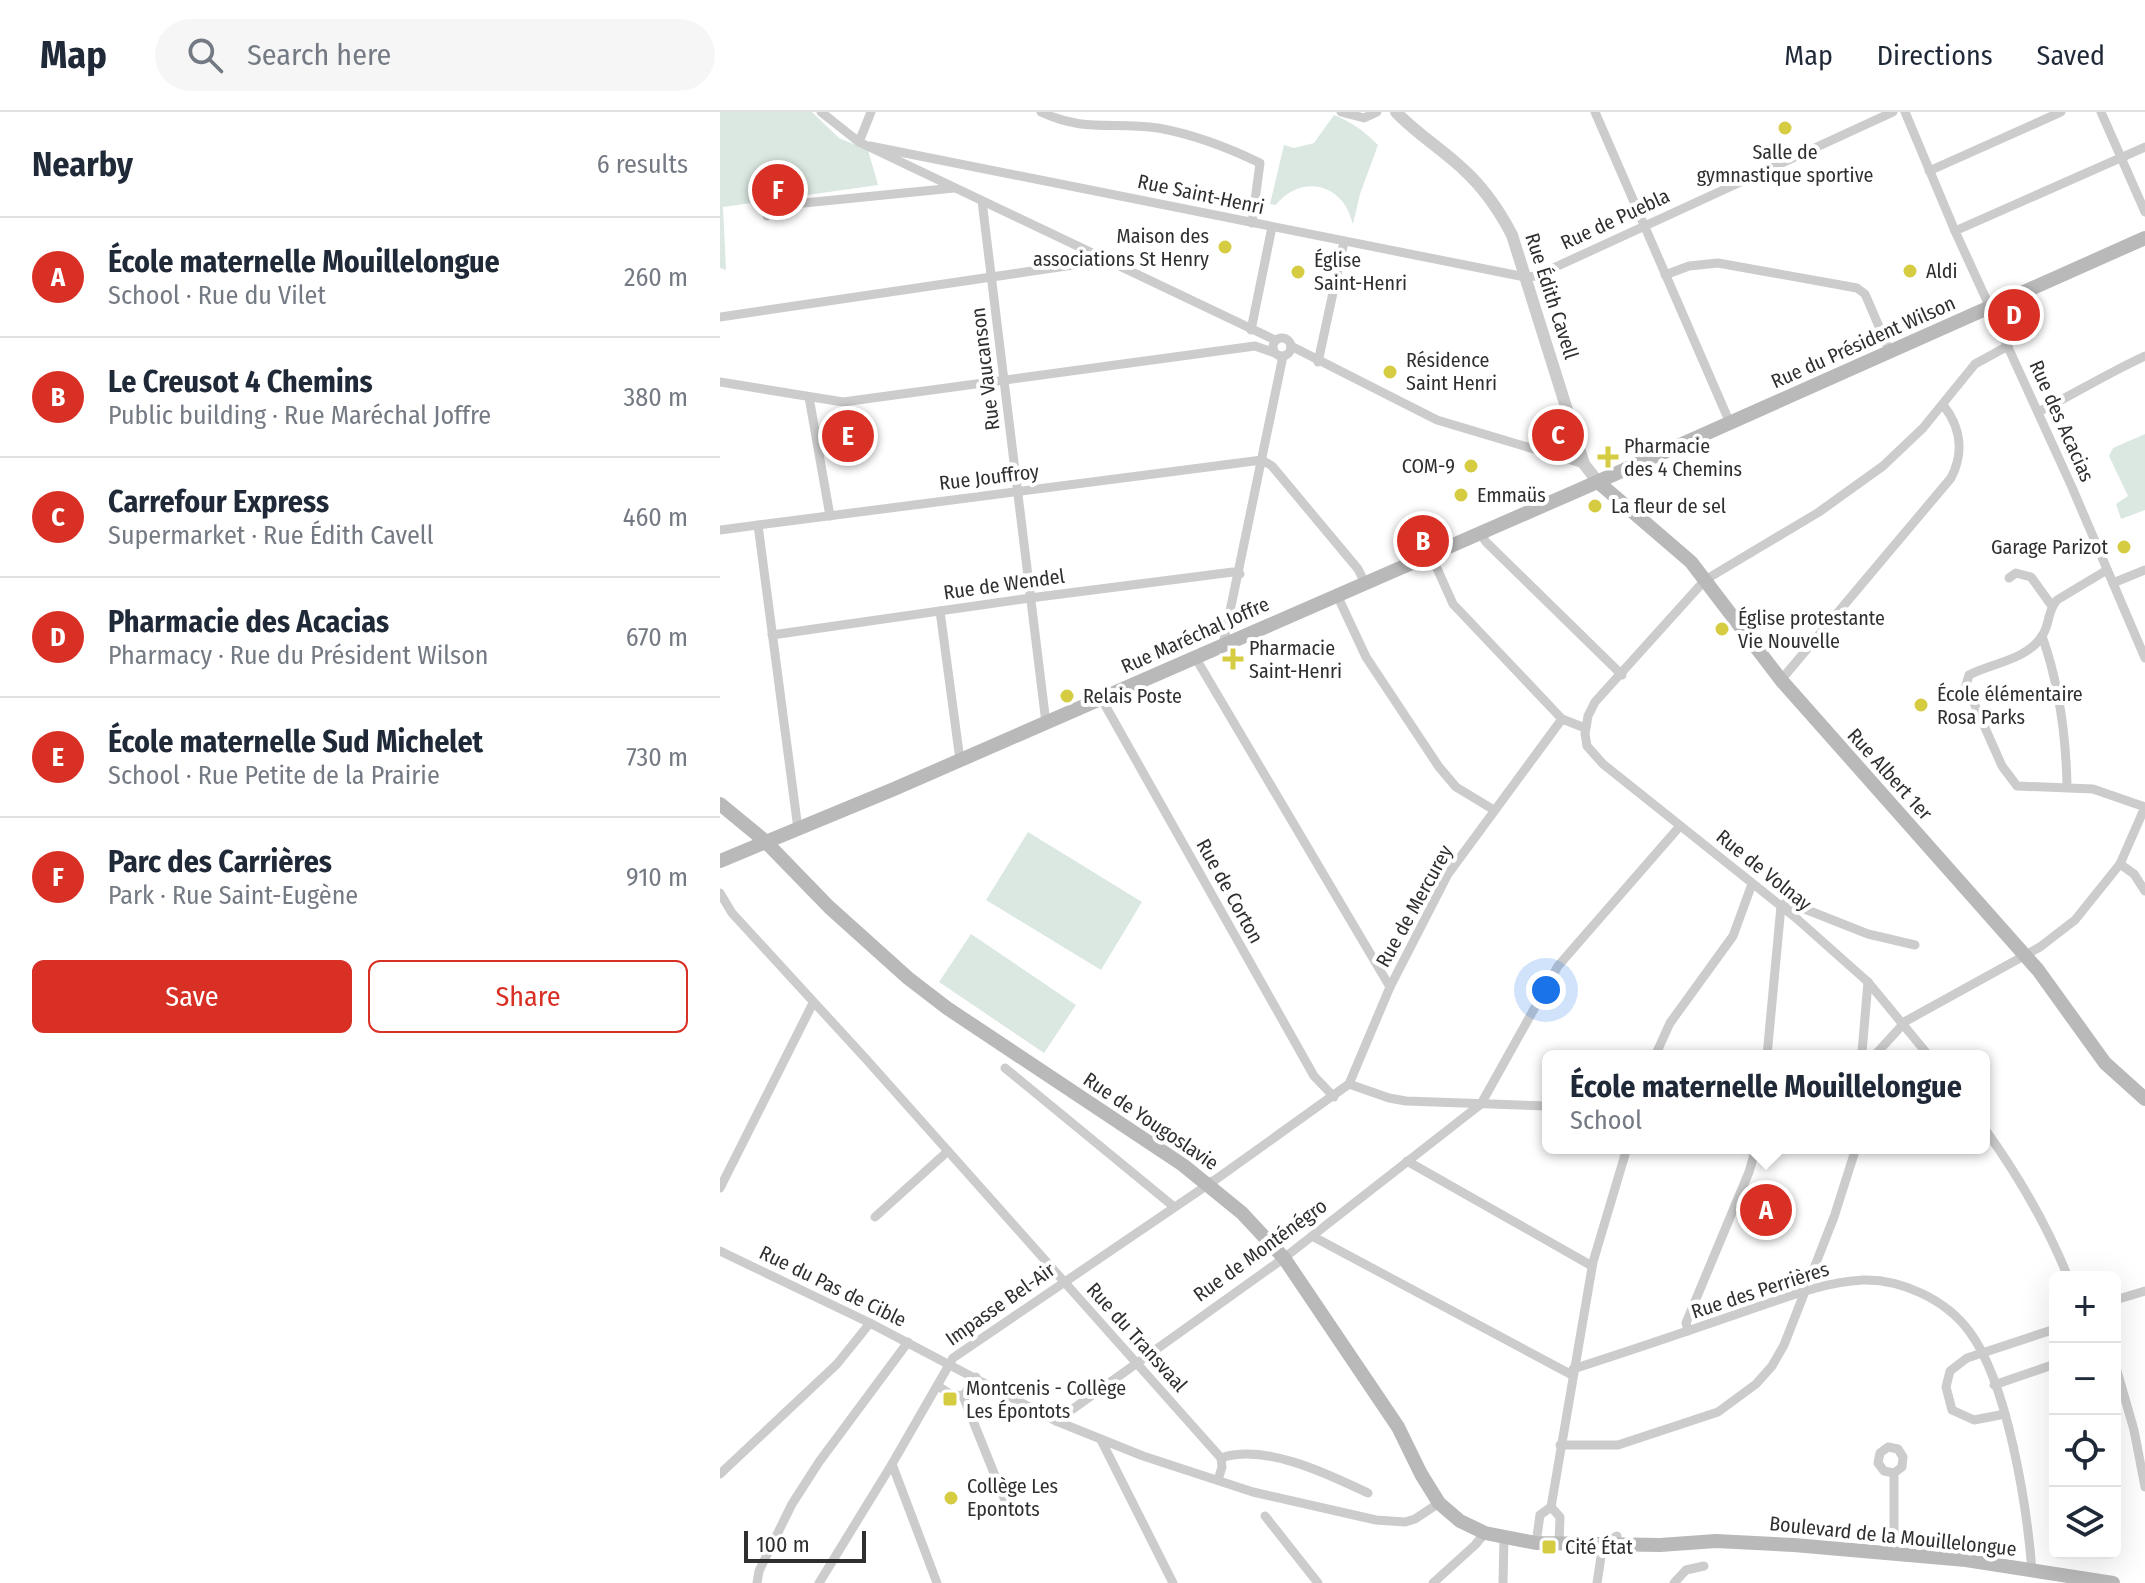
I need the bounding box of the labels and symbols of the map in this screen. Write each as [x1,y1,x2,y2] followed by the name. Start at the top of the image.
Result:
[1776,119,1794,137] marker: Salle de gymnastique sportive
[1697,140,1873,187] place label: Salle de gymnastique sportive
[752,160,804,220] pin: F
[1135,169,1267,219] street label: Rue Saint-Henri
[1557,183,1673,255] street label: Rue de Puebla
[1033,224,1209,271] place label: Maison des associations St Henry
[1520,230,1584,362] street label: Rue Édith Cavell
[1216,238,1234,256] marker: Maison des associations St Henry
[1314,248,1407,295] place label: Église Saint-Henri
[1926,259,1957,283] place label: Aldi
[1901,262,1919,280] marker: Aldi
[1289,263,1307,281] marker: Église Saint-Henri
[1988,285,2040,345] pin: D
[1767,291,1959,393] street label: Rue du Président Wilson
[966,306,1004,432] street label: Rue Vaucanson
[1406,348,1497,395] place label: Résidence Saint Henri
[2025,357,2099,485] street label: Rue des Acacias
[1381,363,1399,381] marker: Résidence Saint Henri
[1532,405,1584,465] pin: C
[822,406,874,466] pin: E
[1624,434,1742,481] place label: Pharmacie des 4 Chemins
[1599,448,1617,466] marker: Pharmacie des 4 Chemins
[1402,454,1455,478] place label: COM-9
[1462,457,1480,475] marker: COM-9
[938,459,1040,495] street label: Rue Jouffroy
[1477,483,1546,507] place label: Emmaüs
[1452,486,1470,504] marker: Emmaüs
[1611,494,1726,518] place label: La fleur de sel
[1586,497,1604,515] marker: La fleur de sel
[1397,511,1449,571] pin: B
[1991,535,2108,559] place label: Garage Parizot
[2115,538,2133,556] marker: Garage Parizot
[942,564,1066,604] street label: Rue de Wendel
[1117,592,1273,678] street label: Rue Maréchal Joffre
[1738,606,1885,653] place label: Église protestante Vie Nouvelle
[1713,620,1731,638] marker: Église protestante Vie Nouvelle
[1249,636,1342,683] place label: Pharmacie Saint-Henri
[1224,650,1242,668] marker: Pharmacie Saint-Henri
[1937,682,2083,729] place label: École élémentaire Rosa Parks
[1083,684,1182,708] place label: Relais Poste
[1058,687,1076,705] marker: Relais Poste
[1912,696,1930,714] marker: École élémentaire Rosa Parks
[1843,723,1937,825] street label: Rue Albert 1er
[1711,824,1817,916] street label: Rue de Volnay
[1191,835,1269,947] street label: Rue de Corton
[1371,841,1457,971] street label: Rue de Mercurey
[1526,970,1566,1010] your location
[1079,1067,1223,1175] street label: Rue de Yougoslavie
[1740,1180,1792,1240] pin: A
[1188,1193,1332,1307] street label: Rue de Monténégro
[756,1240,910,1332] street label: Rue du Pas de Cible
[1688,1256,1832,1324] street label: Rue des Perrières
[941,1258,1059,1350] street label: Impasse Bel-Air
[1082,1277,1192,1397] street label: Rue du Transvaal
[966,1376,1126,1423] place label: Montcenis - Collège Les Épontots
[941,1390,959,1408] marker: Montcenis - Collège Les Épontots
[967,1474,1058,1521] place label: Collège Les Epontots
[942,1489,960,1507] marker: Collège Les Epontots
[1768,1511,2018,1561] street label: Boulevard de la Mouillelongue
[744,1527,866,1563] scale bar
[1565,1535,1633,1559] place label: Cité État
[1540,1538,1558,1556] marker: Cité État

